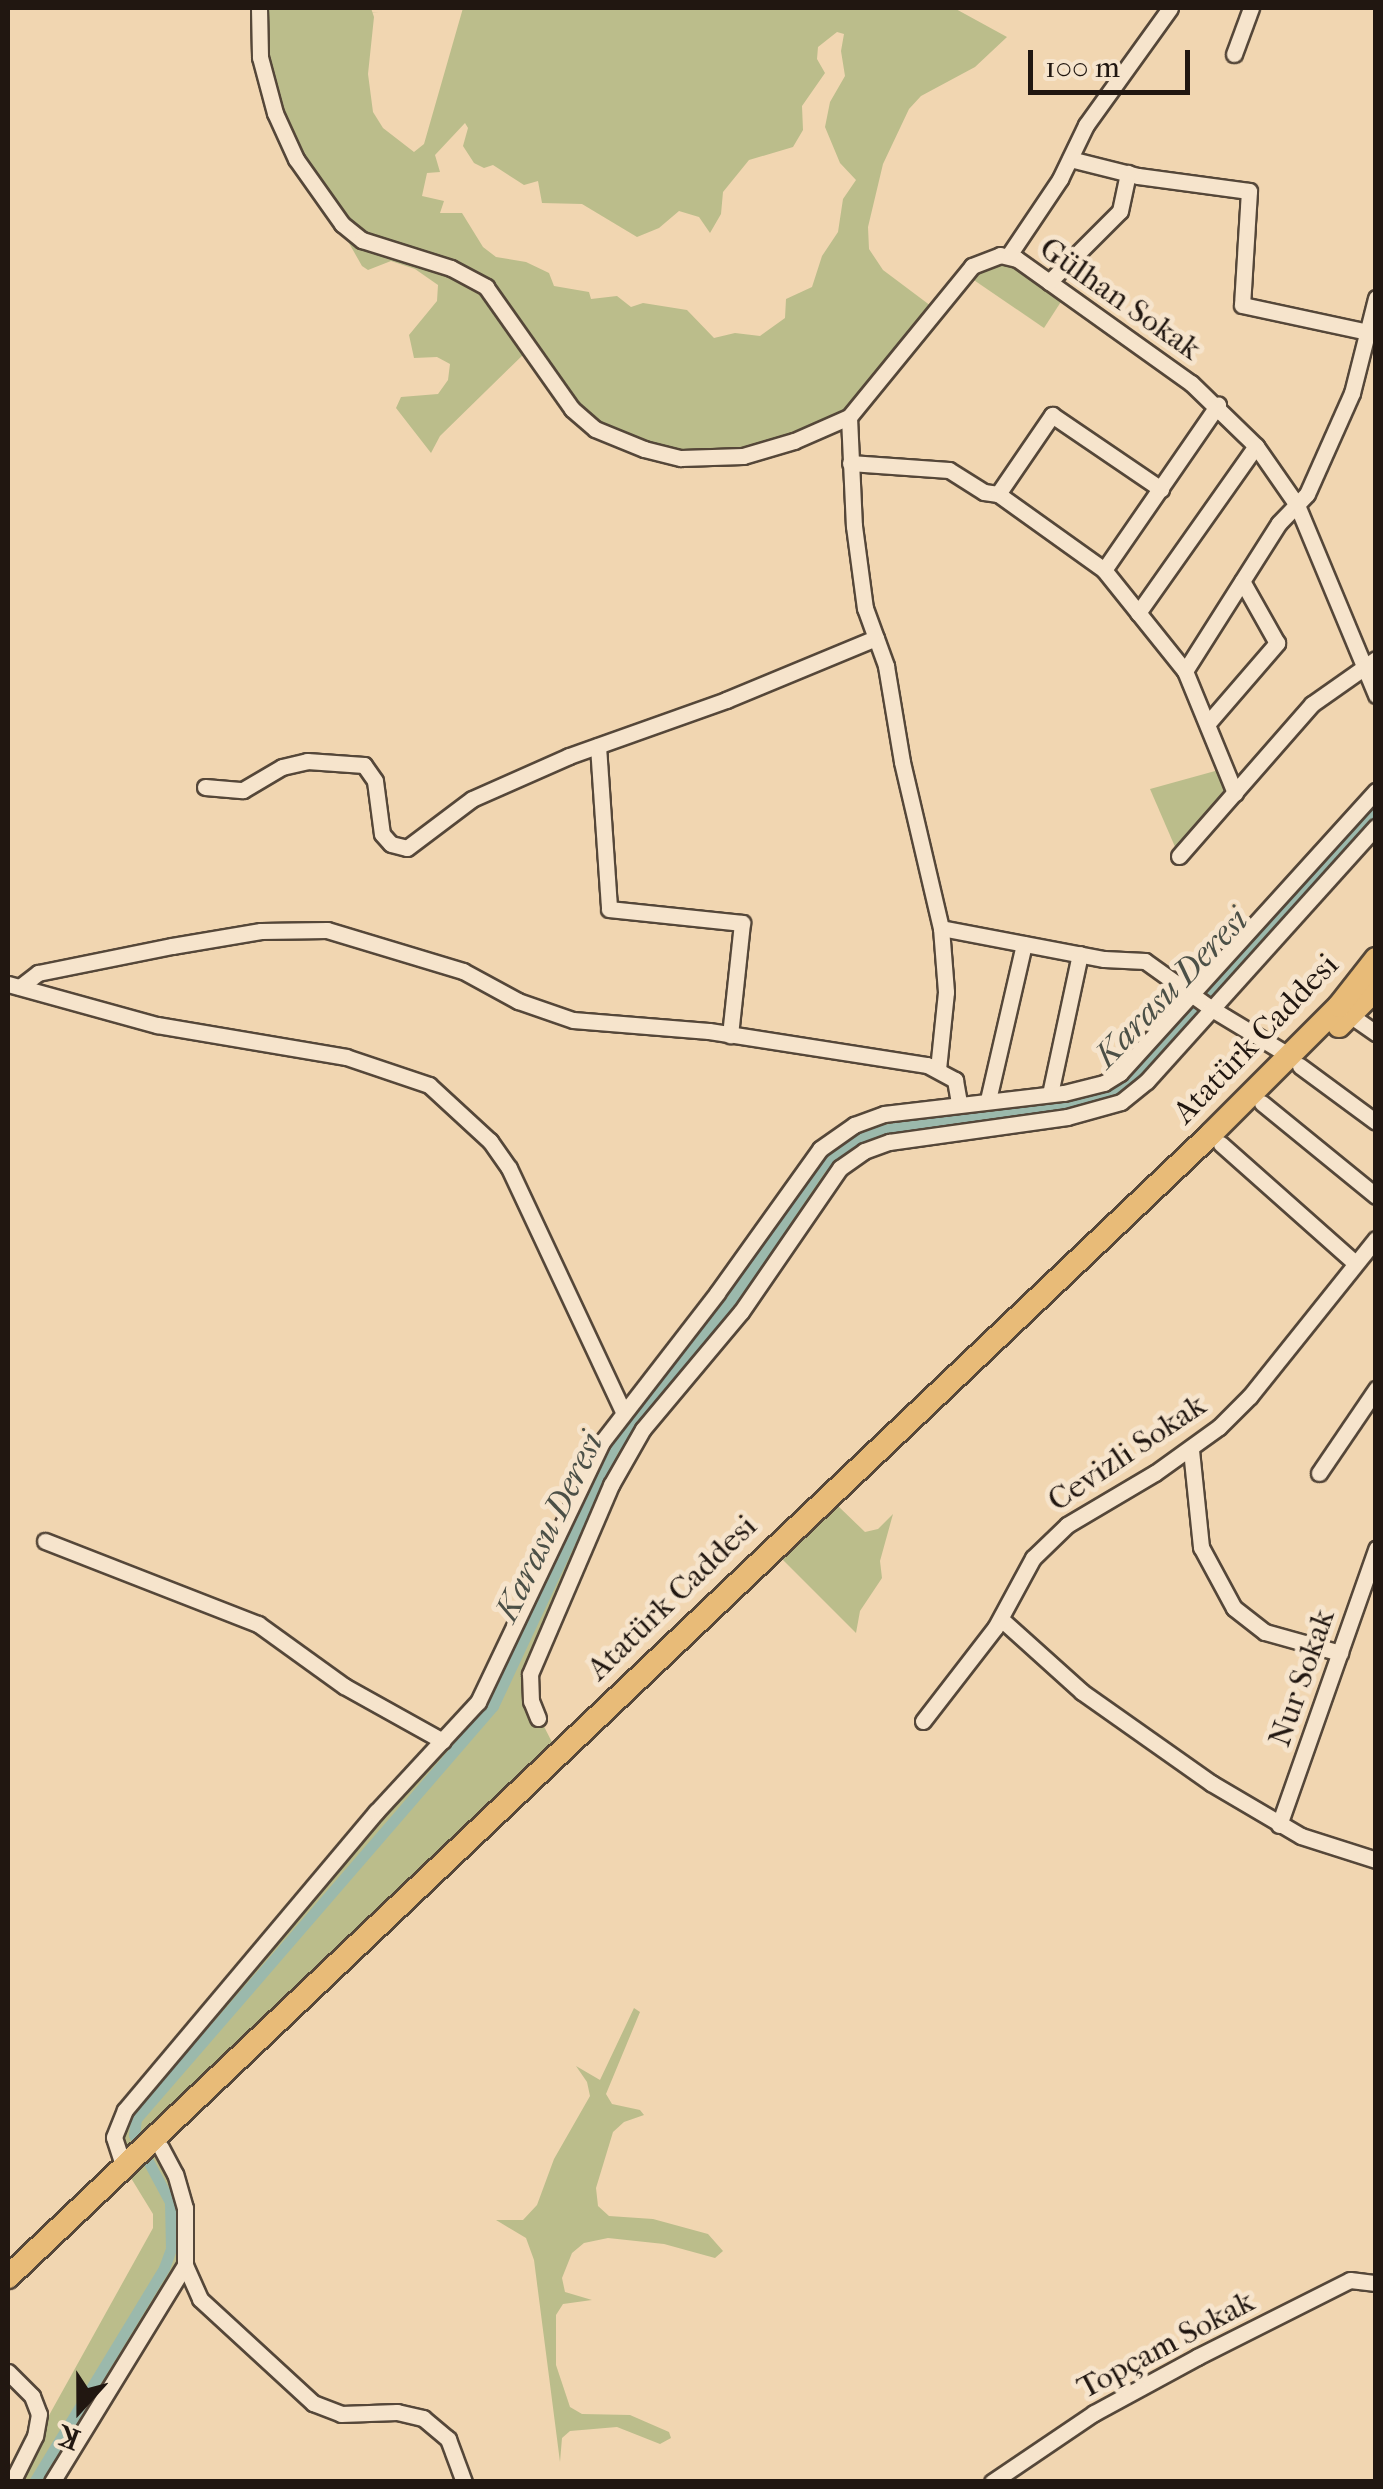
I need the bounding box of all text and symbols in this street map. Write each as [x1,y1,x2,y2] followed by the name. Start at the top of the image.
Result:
[1033,30,1196,92] scale bar
[1045,50,1120,85] text: 100 m
[1032,229,1208,369] street label: Gülhan Sokak
[1085,900,1257,1076] water label: Karasu Deresi
[1165,946,1347,1132] street label: Atatürk Caddesi
[1041,1386,1213,1520] street label: Cevizli Sokak
[485,1426,613,1628] water label: Karasu Deresi
[579,1507,765,1689] street label: Atatürk Caddesi
[1261,1604,1343,1752] street label: Nur Sokak
[1071,2282,1261,2408] street label: Topçam Sokak
[30,2359,130,2459] north arrow
[54,2418,84,2457] text: K

